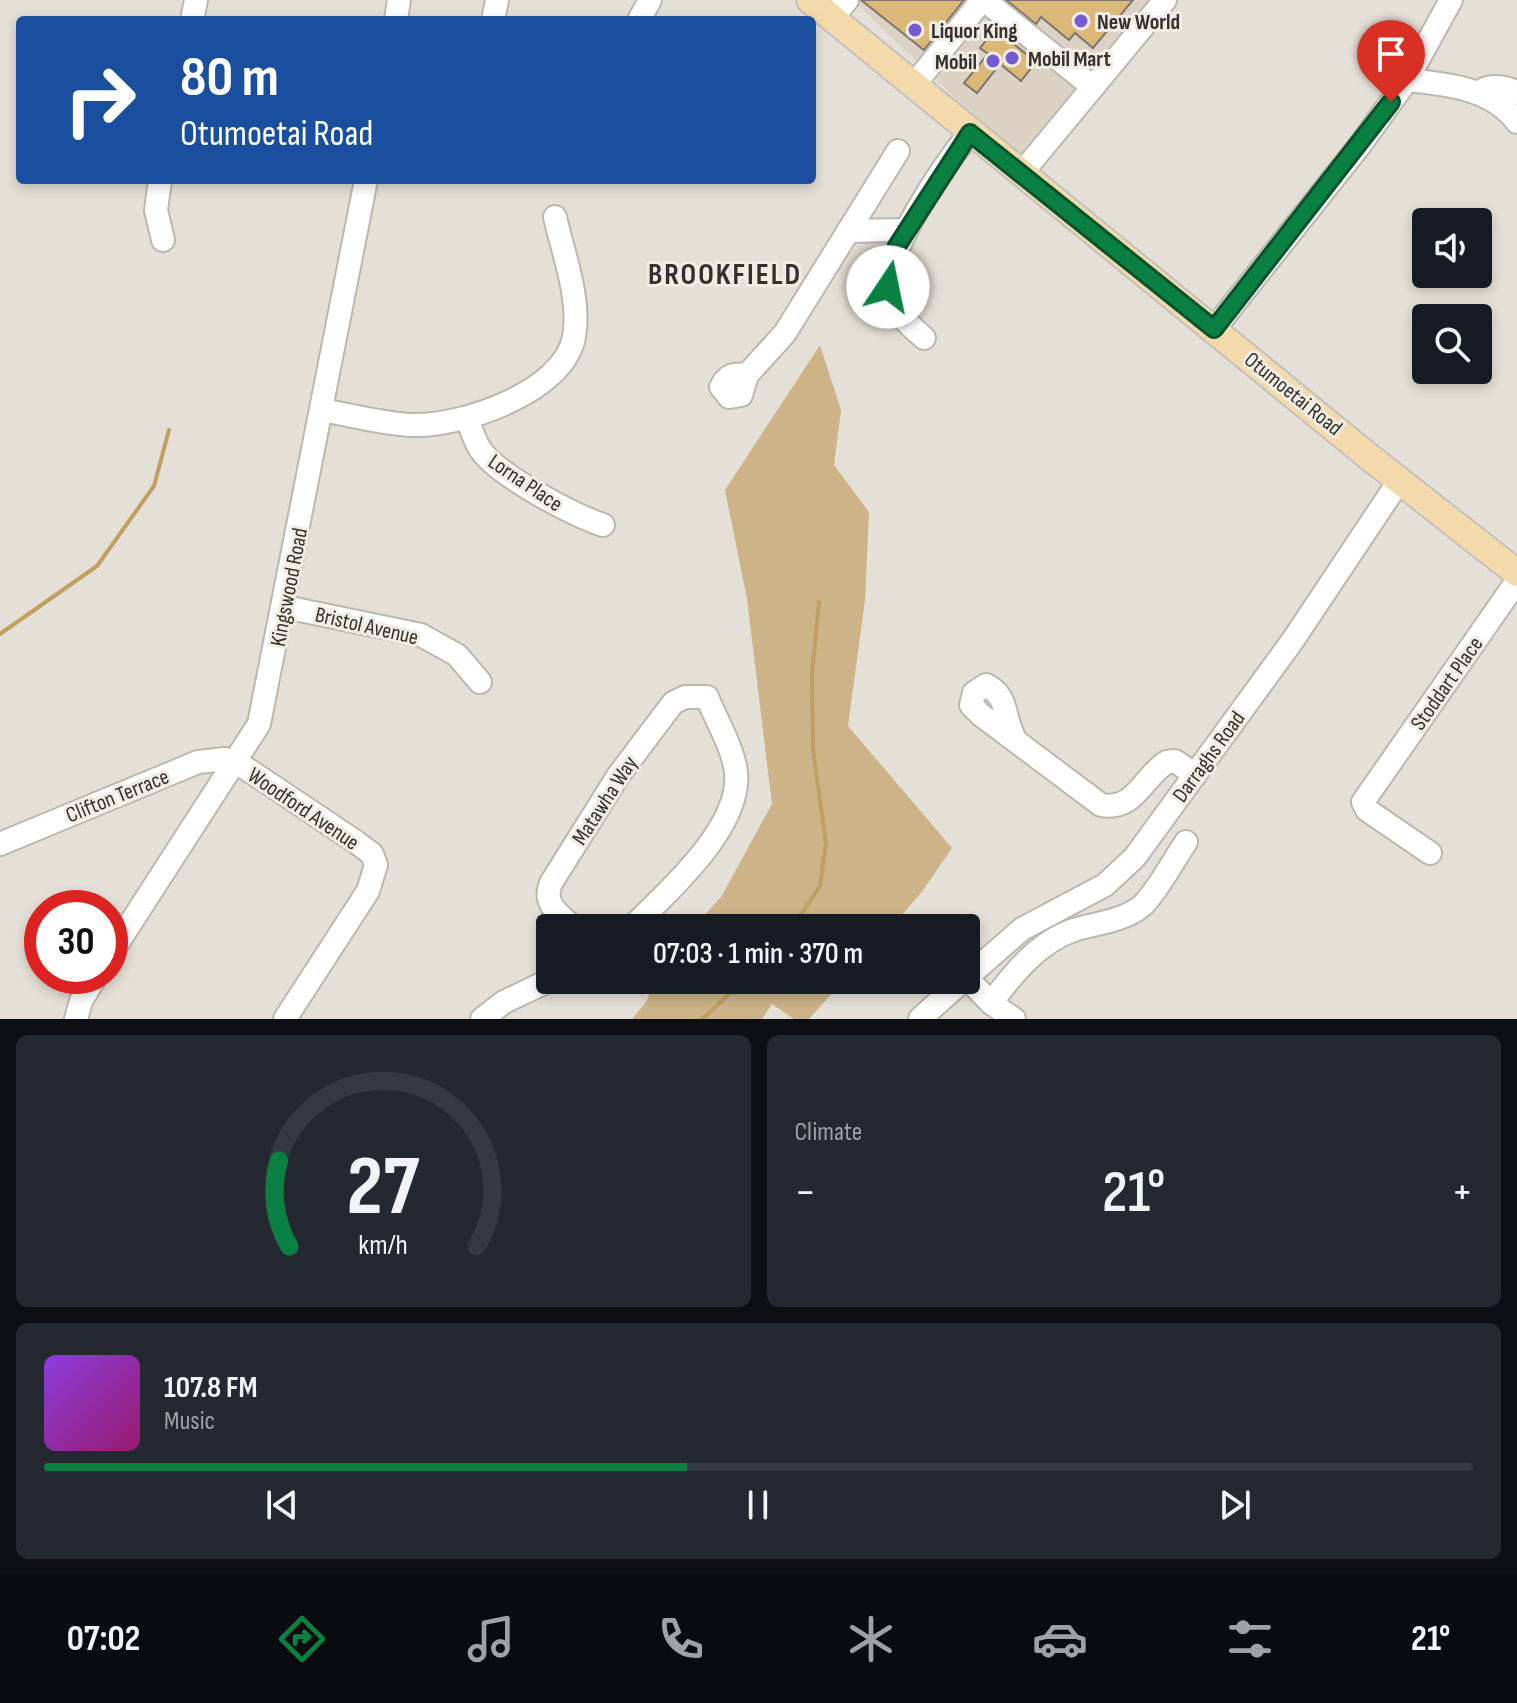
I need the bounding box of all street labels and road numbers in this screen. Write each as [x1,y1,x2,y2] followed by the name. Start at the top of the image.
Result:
[1239,347,1347,442] street label: Otumoetai Road
[483,449,568,518] street label: Lorna Place
[265,526,314,649] street label: Kingswood Road
[312,601,421,651] street label: Bristol Avenue
[1405,632,1489,736] street label: Stoddart Place
[1167,706,1251,808] street label: Darraghs Road
[566,751,644,850] street label: Matawha Way
[242,762,364,856] street label: Woodford Avenue
[62,763,173,829] street label: Clifton Terrace

